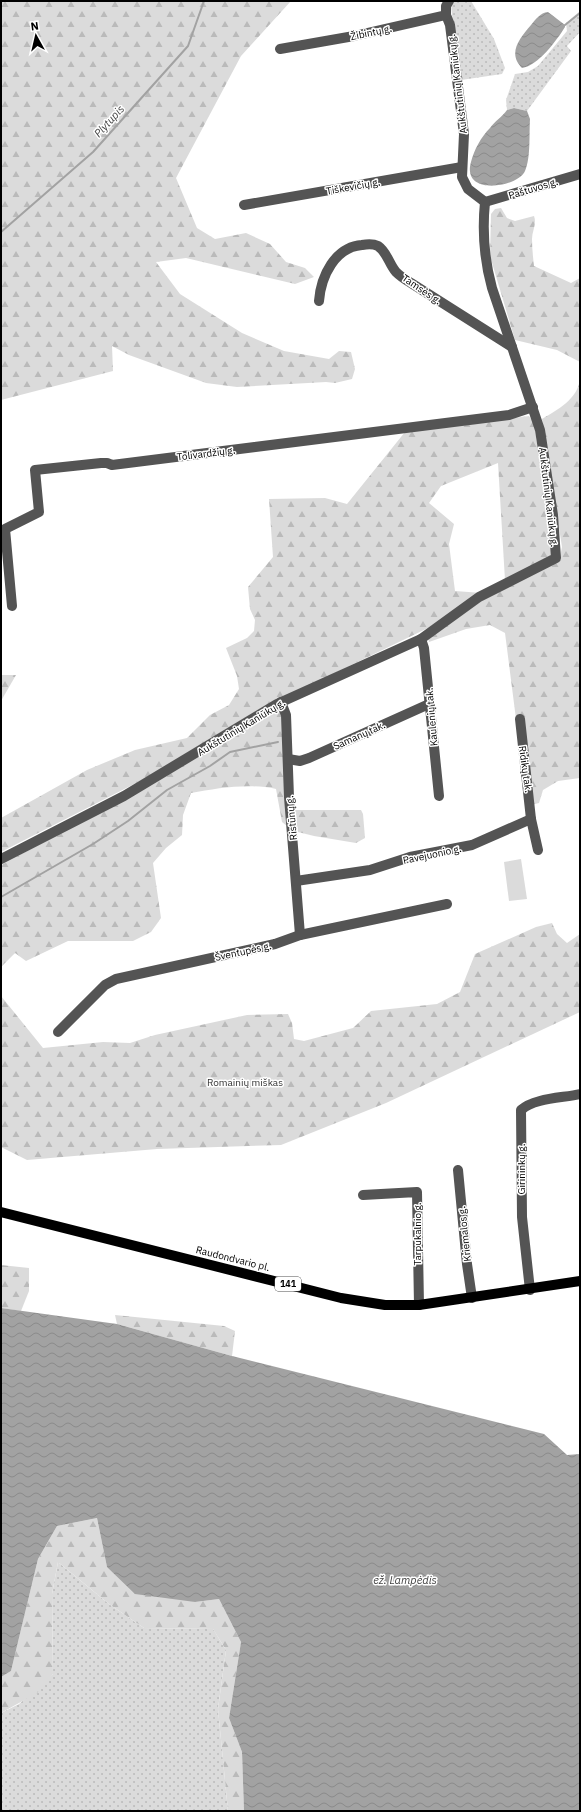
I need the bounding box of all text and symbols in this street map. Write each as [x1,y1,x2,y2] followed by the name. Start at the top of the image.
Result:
[16,16,56,56] north arrow
[30,19,40,34] text: N
[349,22,393,43] street label: Žibintų g.
[445,33,470,134] street label: Aukštutinių Kaniūkų g.
[91,102,127,140] water label: Plytupis
[325,175,381,198] street label: Tiškevičių g.
[507,175,559,202] street label: Paštuvos g.
[400,271,444,307] street label: Tamsės g.
[176,443,236,464] street label: Tolivardžių g.
[536,447,561,548] street label: Aukštutinių Kaniūkų g.
[422,687,441,747] street label: Kaulenių tak.
[195,696,288,759] street label: Aukštutinių Kaniūkų g.
[331,718,387,753] street label: Samanų tak.
[516,745,535,793] street label: Ridikų tak.
[283,795,300,841] street label: Ristūnų g.
[402,842,463,867] street label: Pavejuonio g.
[214,939,273,964] street label: Šventupės g.
[207,1076,283,1089] park label: Romainių miškas
[515,1144,528,1194] street label: Girininkų g.
[411,1202,424,1266] street label: Tarpukalnio g.
[455,1206,474,1262] street label: Kriemalos g.
[195,1243,271,1274] street label: Raudondvario pl.
[275,1277,301,1291] road number: 141
[373,1573,437,1587] water label: ež. Lampėdis

